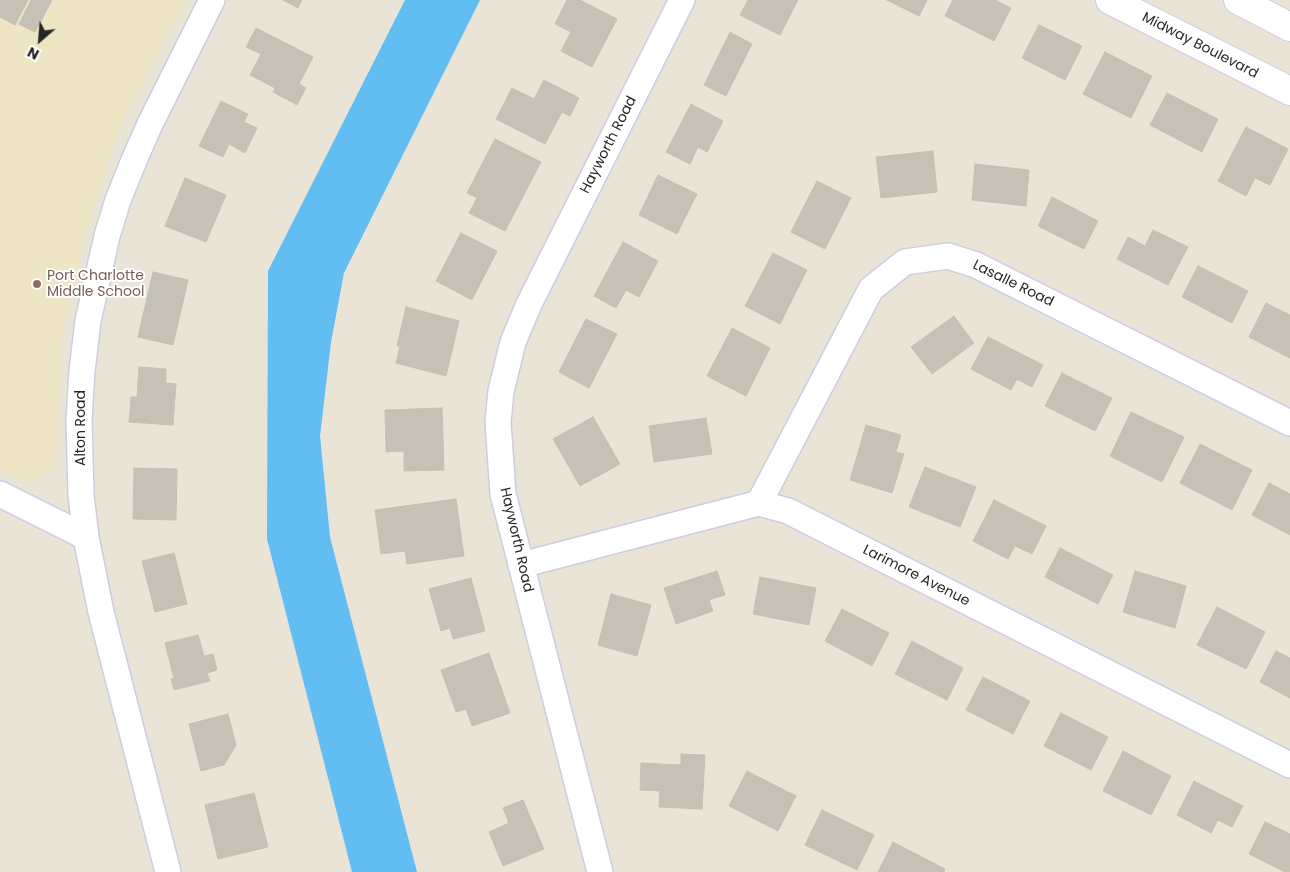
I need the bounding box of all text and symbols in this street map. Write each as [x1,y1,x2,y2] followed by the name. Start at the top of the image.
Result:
[1139,9,1261,83] street label: Midway Boulevard
[15,15,65,65] north arrow
[24,42,42,65] text: N
[577,94,641,196] street label: Hayworth Road
[970,257,1056,311] street label: Lasalle Road
[47,268,144,300] place label: Port Charlotte Middle School
[31,278,43,290] marker: Port Charlotte Middle School
[73,390,89,466] street label: Alton Road
[496,486,536,594] street label: Hayworth Road
[860,542,972,610] street label: Larimore Avenue

